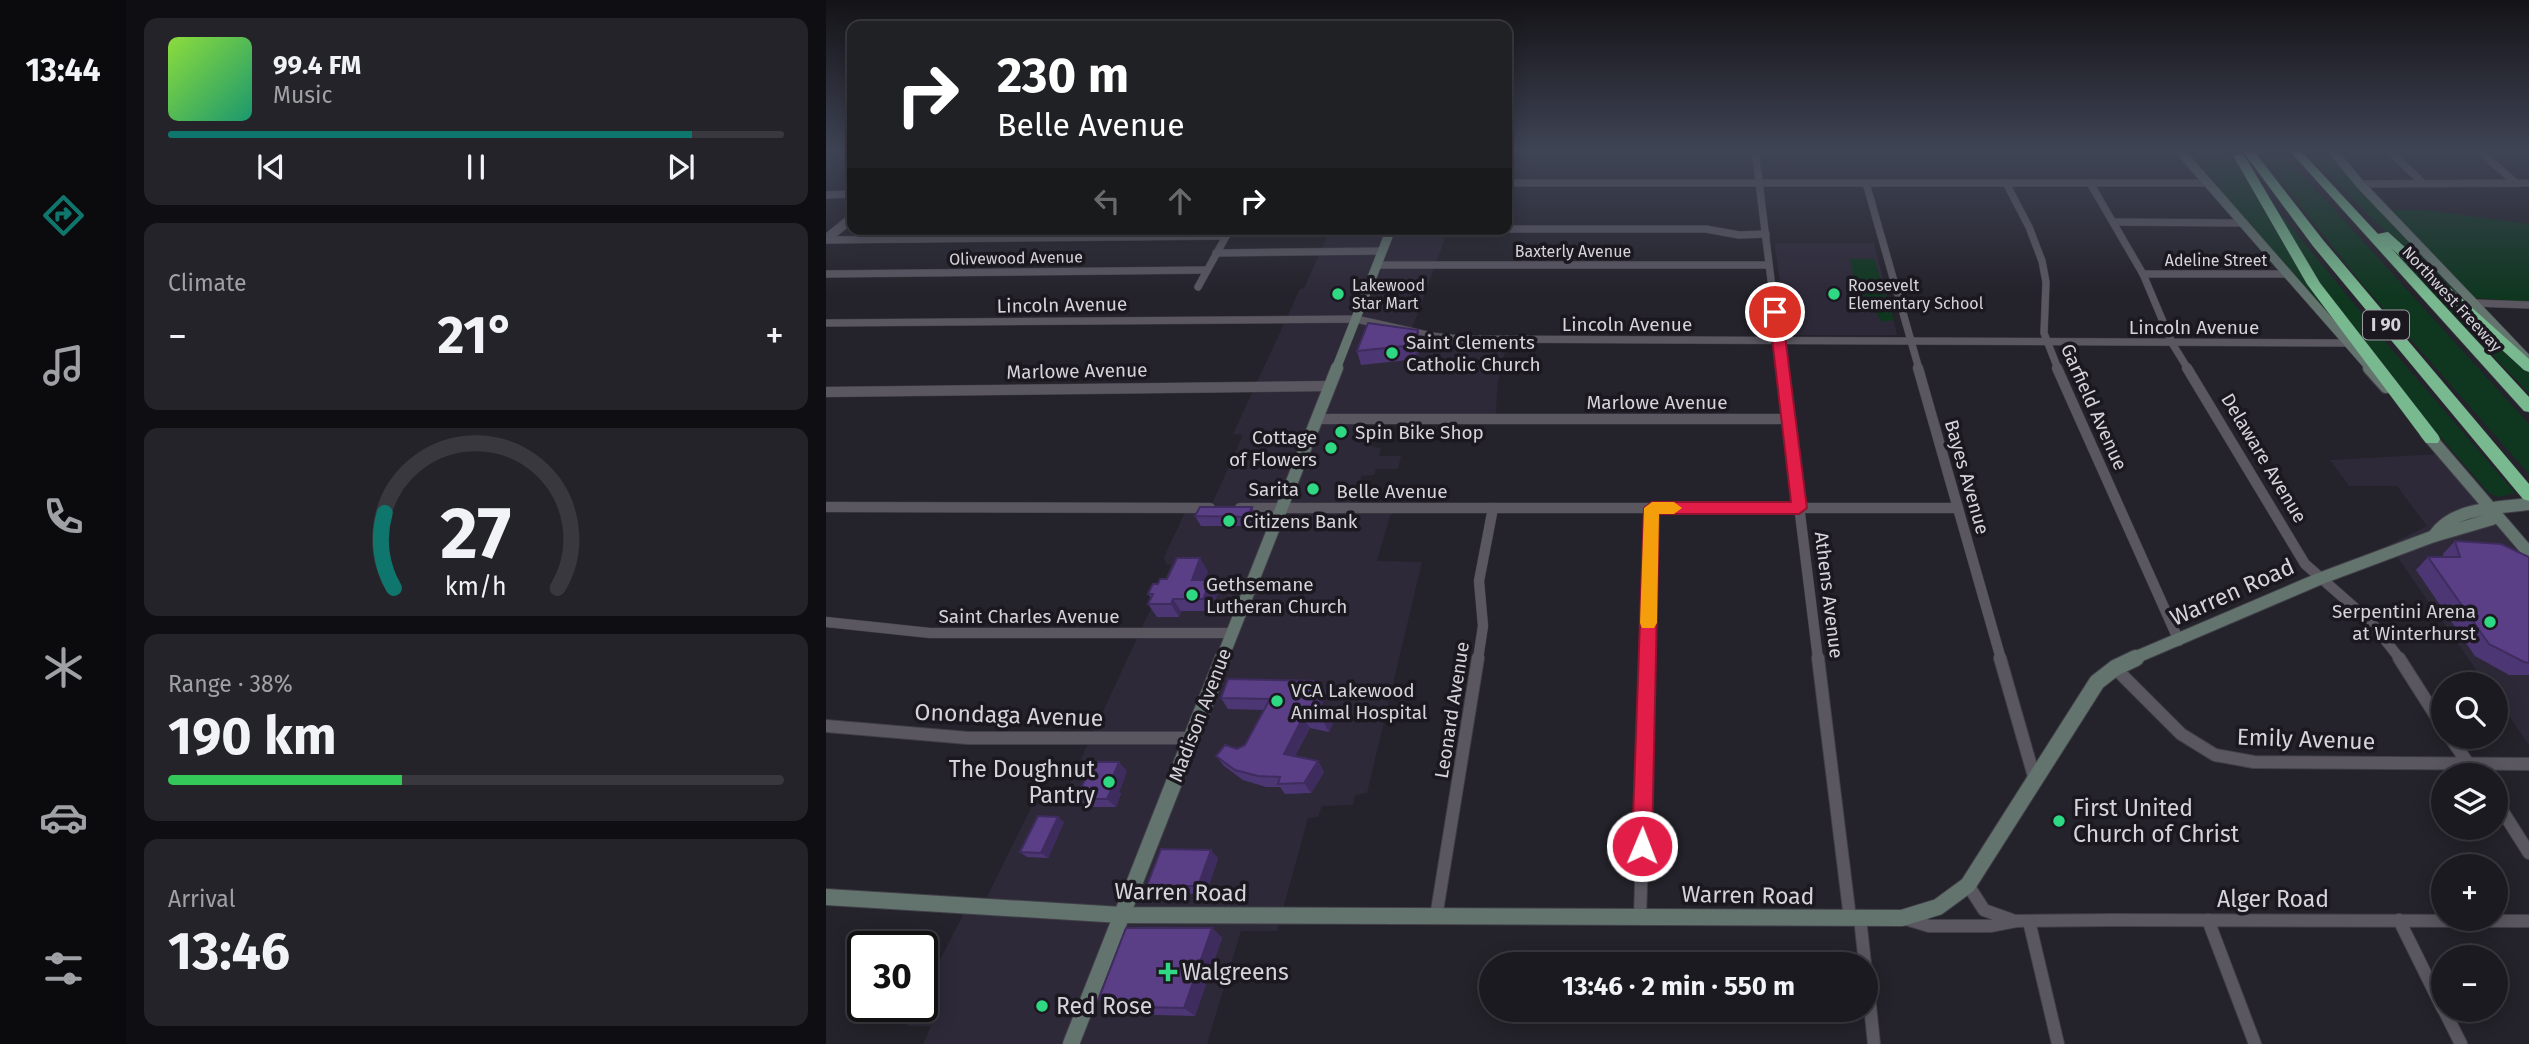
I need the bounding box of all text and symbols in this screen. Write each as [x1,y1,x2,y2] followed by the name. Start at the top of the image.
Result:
[997,46,1129,105] text: 230 m
[882,49,973,140] icon: right
[273,50,361,81] text: 99.4 FM
[25,51,101,89] text: 13:44
[273,81,333,109] text: Music
[997,106,1185,144] text: Belle Avenue
[252,148,290,186] icon: previous
[457,148,495,186] icon: pause
[662,148,700,186] icon: next
[1088,182,1126,220] icon: left
[1161,182,1199,220] icon: ahead
[1234,182,1272,220] icon: right
[39,191,88,240] icon: directions
[1515,242,1631,261] street label: Baxterly Avenue
[2398,242,2506,356] street label: Northwest Freeway
[949,247,1083,269] street label: Olivewood Avenue
[2165,251,2267,270] street label: Adeline Street
[168,269,247,297] text: Climate
[1352,276,1425,313] place label: Lakewood Star Mart
[1848,276,1984,313] place label: Roosevelt Elementary School
[1745,282,1805,342] pin
[1330,286,1346,302] marker: Lakewood Star Mart
[1826,286,1842,302] marker: Roosevelt Elementary School
[997,292,1127,318] street label: Lincoln Avenue
[1756,293,1794,331] icon: arrive
[438,304,515,367] text: 21°
[2363,310,2409,340] road number: I 90
[168,313,187,359] text: −
[765,313,784,359] text: +
[1562,313,1692,336] street label: Lincoln Avenue
[2129,316,2259,339] street label: Lincoln Avenue
[1406,331,1541,376] place label: Saint Clements Catholic Church
[2056,340,2132,474] street label: Garfield Avenue
[39,341,88,390] icon: music
[1384,345,1400,361] marker: Saint Clements Catholic Church
[1006,358,1148,384] street label: Marlowe Avenue
[2216,389,2312,527] street label: Delaware Avenue
[1586,391,1728,414] street label: Marlowe Avenue
[1940,417,1994,537] street label: Bayes Avenue
[1355,421,1484,444] place label: Spin Bike Shop
[1333,424,1349,440] marker: Spin Bike Shop
[1229,426,1317,471] place label: Cottage of Flowers
[1323,440,1339,456] marker: Cottage of Flowers
[1249,478,1299,501] place label: Sarita
[1336,480,1448,503] street label: Belle Avenue
[1305,481,1321,497] marker: Sarita
[441,490,511,577] text: 27
[39,492,88,541] icon: phone
[1243,510,1358,533] place label: Citizens Bank
[1221,513,1237,529] marker: Citizens Bank
[1810,530,1848,660] street label: Athens Avenue
[2166,552,2298,632] street label: Warren Road
[445,572,507,602] text: km/h
[1206,573,1347,618] place label: Gethsemane Lutheran Church
[1184,587,1200,603] marker: Gethsemane Lutheran Church
[2332,600,2476,645] place label: Serpentini Arena at Winterhurst
[938,605,1120,628] street label: Saint Charles Avenue
[2482,614,2498,630] marker: Serpentini Arena at Winterhurst
[1430,640,1474,780] street label: Leonard Avenue
[39,643,88,692] icon: climate
[1164,645,1236,785] street label: Madison Avenue
[168,670,293,698] text: Range · 38%
[2431,672,2508,1022] map controls
[2431,672,2508,749] button: search
[1291,679,1428,724] place label: VCA Lakewood Animal Hospital
[1269,693,1285,709] marker: VCA Lakewood Animal Hospital
[914,698,1104,732] street label: Onondaga Avenue
[168,705,337,768] text: 190 km
[2236,723,2376,755] street label: Emily Avenue
[949,755,1096,809] place label: The Doughnut Pantry
[2431,763,2508,840] button: layers
[1101,774,1117,790] marker: The Doughnut Pantry
[39,793,88,842] icon: car
[2073,794,2240,848] place label: First United Church of Christ
[1605,809,1679,883] position arrow
[2051,813,2067,829] marker: First United Church of Christ
[2431,854,2508,931] button: +
[1114,877,1248,907] street label: Warren Road
[1681,880,1815,910] street label: Warren Road
[168,885,235,913] text: Arrival
[2217,885,2329,913] street label: Alger Road
[168,920,290,983] text: 13:46
[847,931,938,1022] speed limit sign: 30
[39,944,88,993] icon: filters
[2431,945,2508,1022] button: −
[1182,958,1289,986] place label: Walgreens
[1160,964,1176,980] marker: Walgreens
[1562,971,1795,1002] text: 13:46 · 2 min · 550 m
[1056,992,1152,1020] place label: Red Rose
[1034,998,1050,1014] marker: Red Rose

